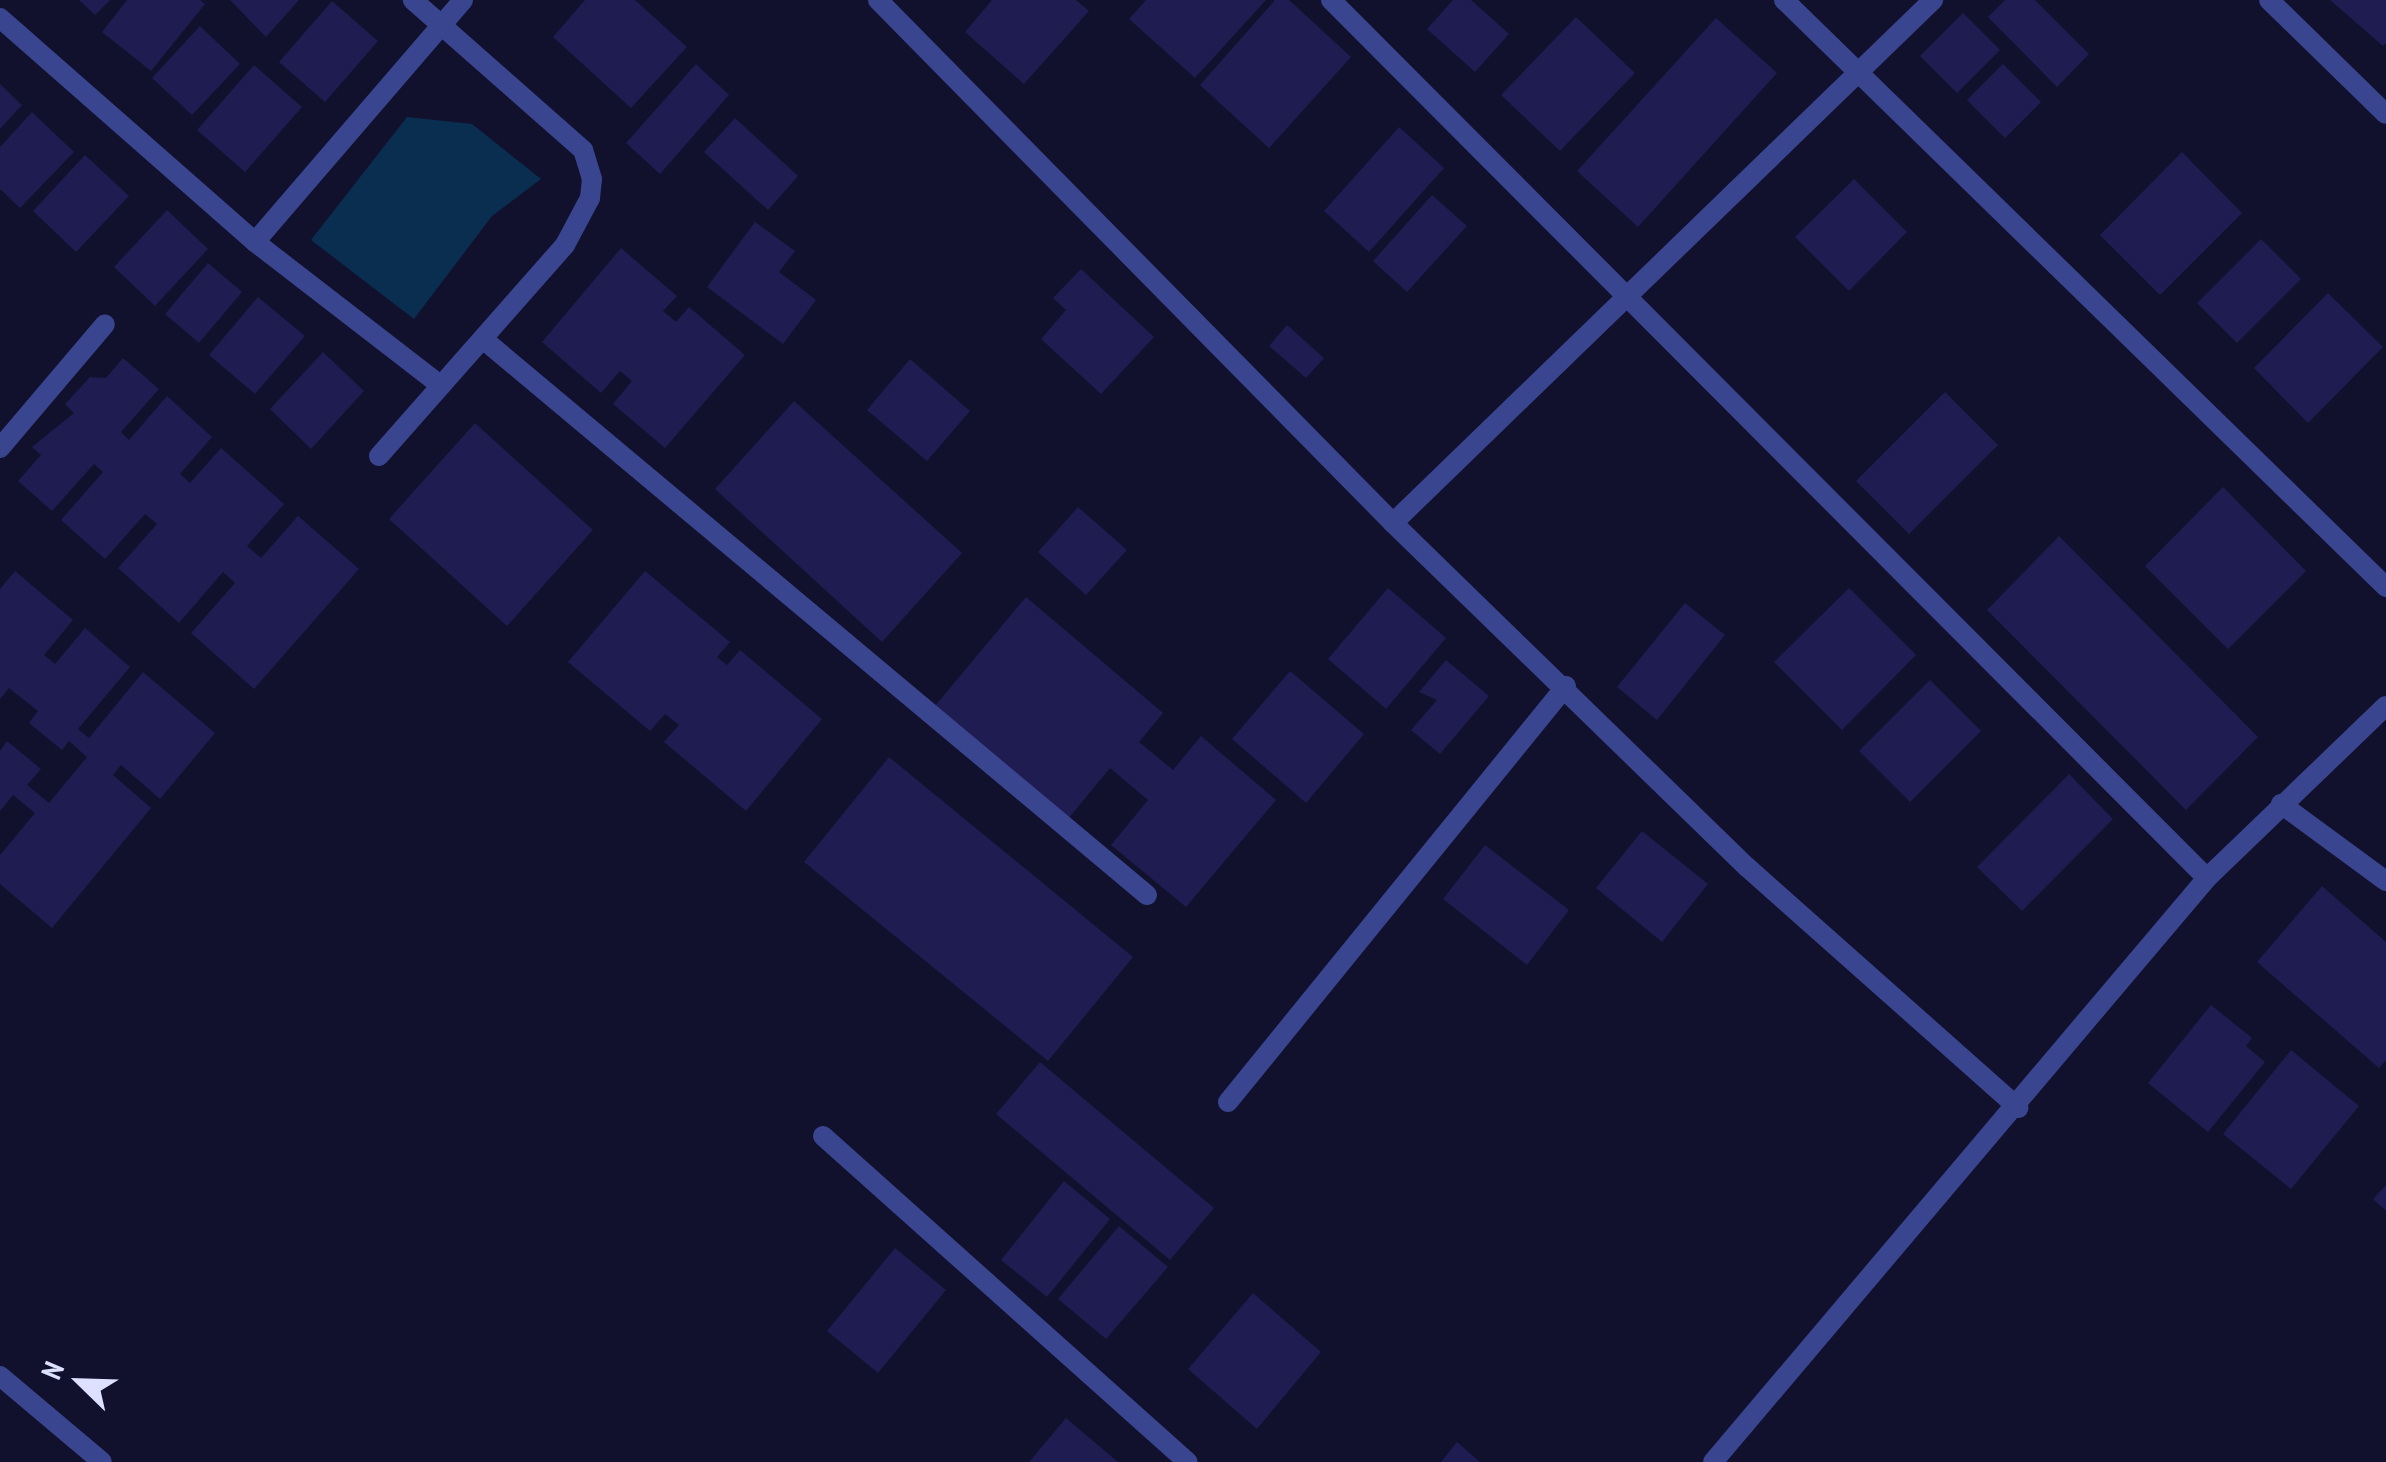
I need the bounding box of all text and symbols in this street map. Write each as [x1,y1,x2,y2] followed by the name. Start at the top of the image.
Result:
[30,1332,130,1432] north arrow
[32,1356,72,1384] text: N

